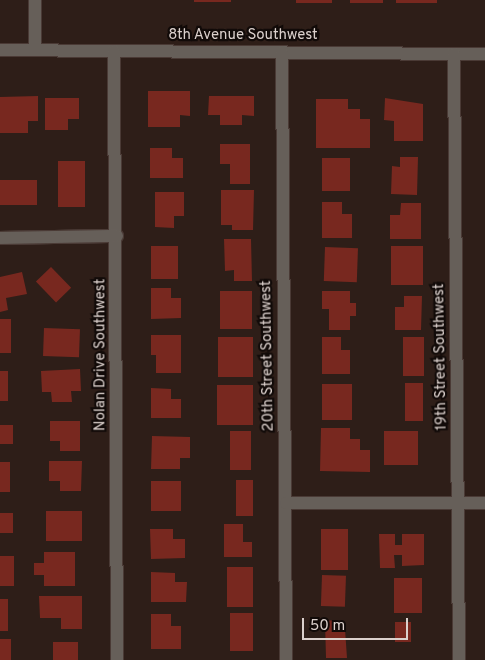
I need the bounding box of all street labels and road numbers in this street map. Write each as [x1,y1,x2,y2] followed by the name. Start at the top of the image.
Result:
[168,27,318,45] street label: 8th Avenue Southwest
[92,279,110,431] street label: Nolan Drive Southwest
[258,280,278,432] street label: 20th Street Southwest
[431,283,451,431] street label: 19th Street Southwest

